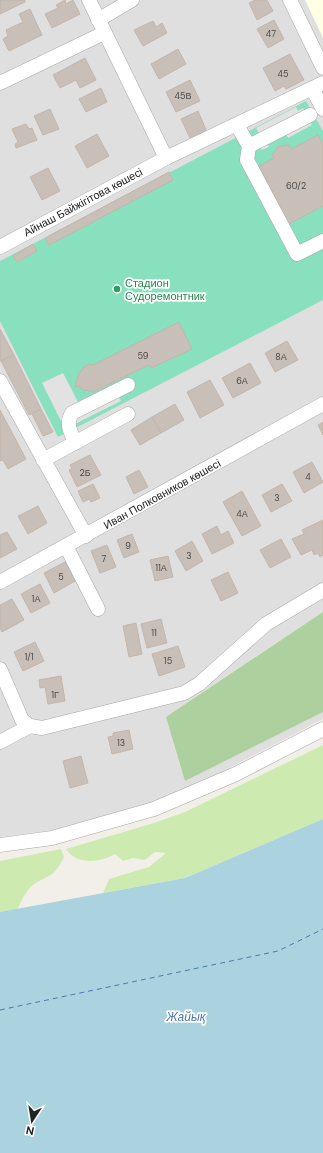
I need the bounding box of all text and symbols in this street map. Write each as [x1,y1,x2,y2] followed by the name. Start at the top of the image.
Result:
[266,28,276,40] house number: 47
[278,68,288,80] house number: 45
[175,90,191,102] house number: 45В
[21,165,145,239] street label: Айнаш Байжігітова көшесі
[286,180,306,192] house number: 60/2
[125,276,205,303] place label: Стадион Судоремонтник
[112,284,122,294] marker: Стадион Судоремонтник
[138,350,149,362] house number: 59
[275,351,287,363] house number: 8А
[236,375,248,387] house number: 6А
[101,456,223,532] street label: Иван Полковников көшесі
[79,467,91,479] house number: 2Б
[305,471,311,483] house number: 4
[274,492,280,504] house number: 3
[236,508,248,520] house number: 4А
[125,540,131,552] house number: 9
[186,550,192,562] house number: 3
[102,553,107,565] house number: 7
[155,562,167,574] house number: 11А
[58,571,64,583] house number: 5
[32,593,40,605] house number: 1А
[151,627,157,639] house number: 11
[24,651,34,663] house number: 1/1
[164,655,172,667] house number: 15
[51,689,59,701] house number: 1Г
[117,737,125,749] house number: 13
[166,1009,207,1025] water label: Жайық
[12,1101,52,1141] north arrow
[25,1123,35,1138] text: N

